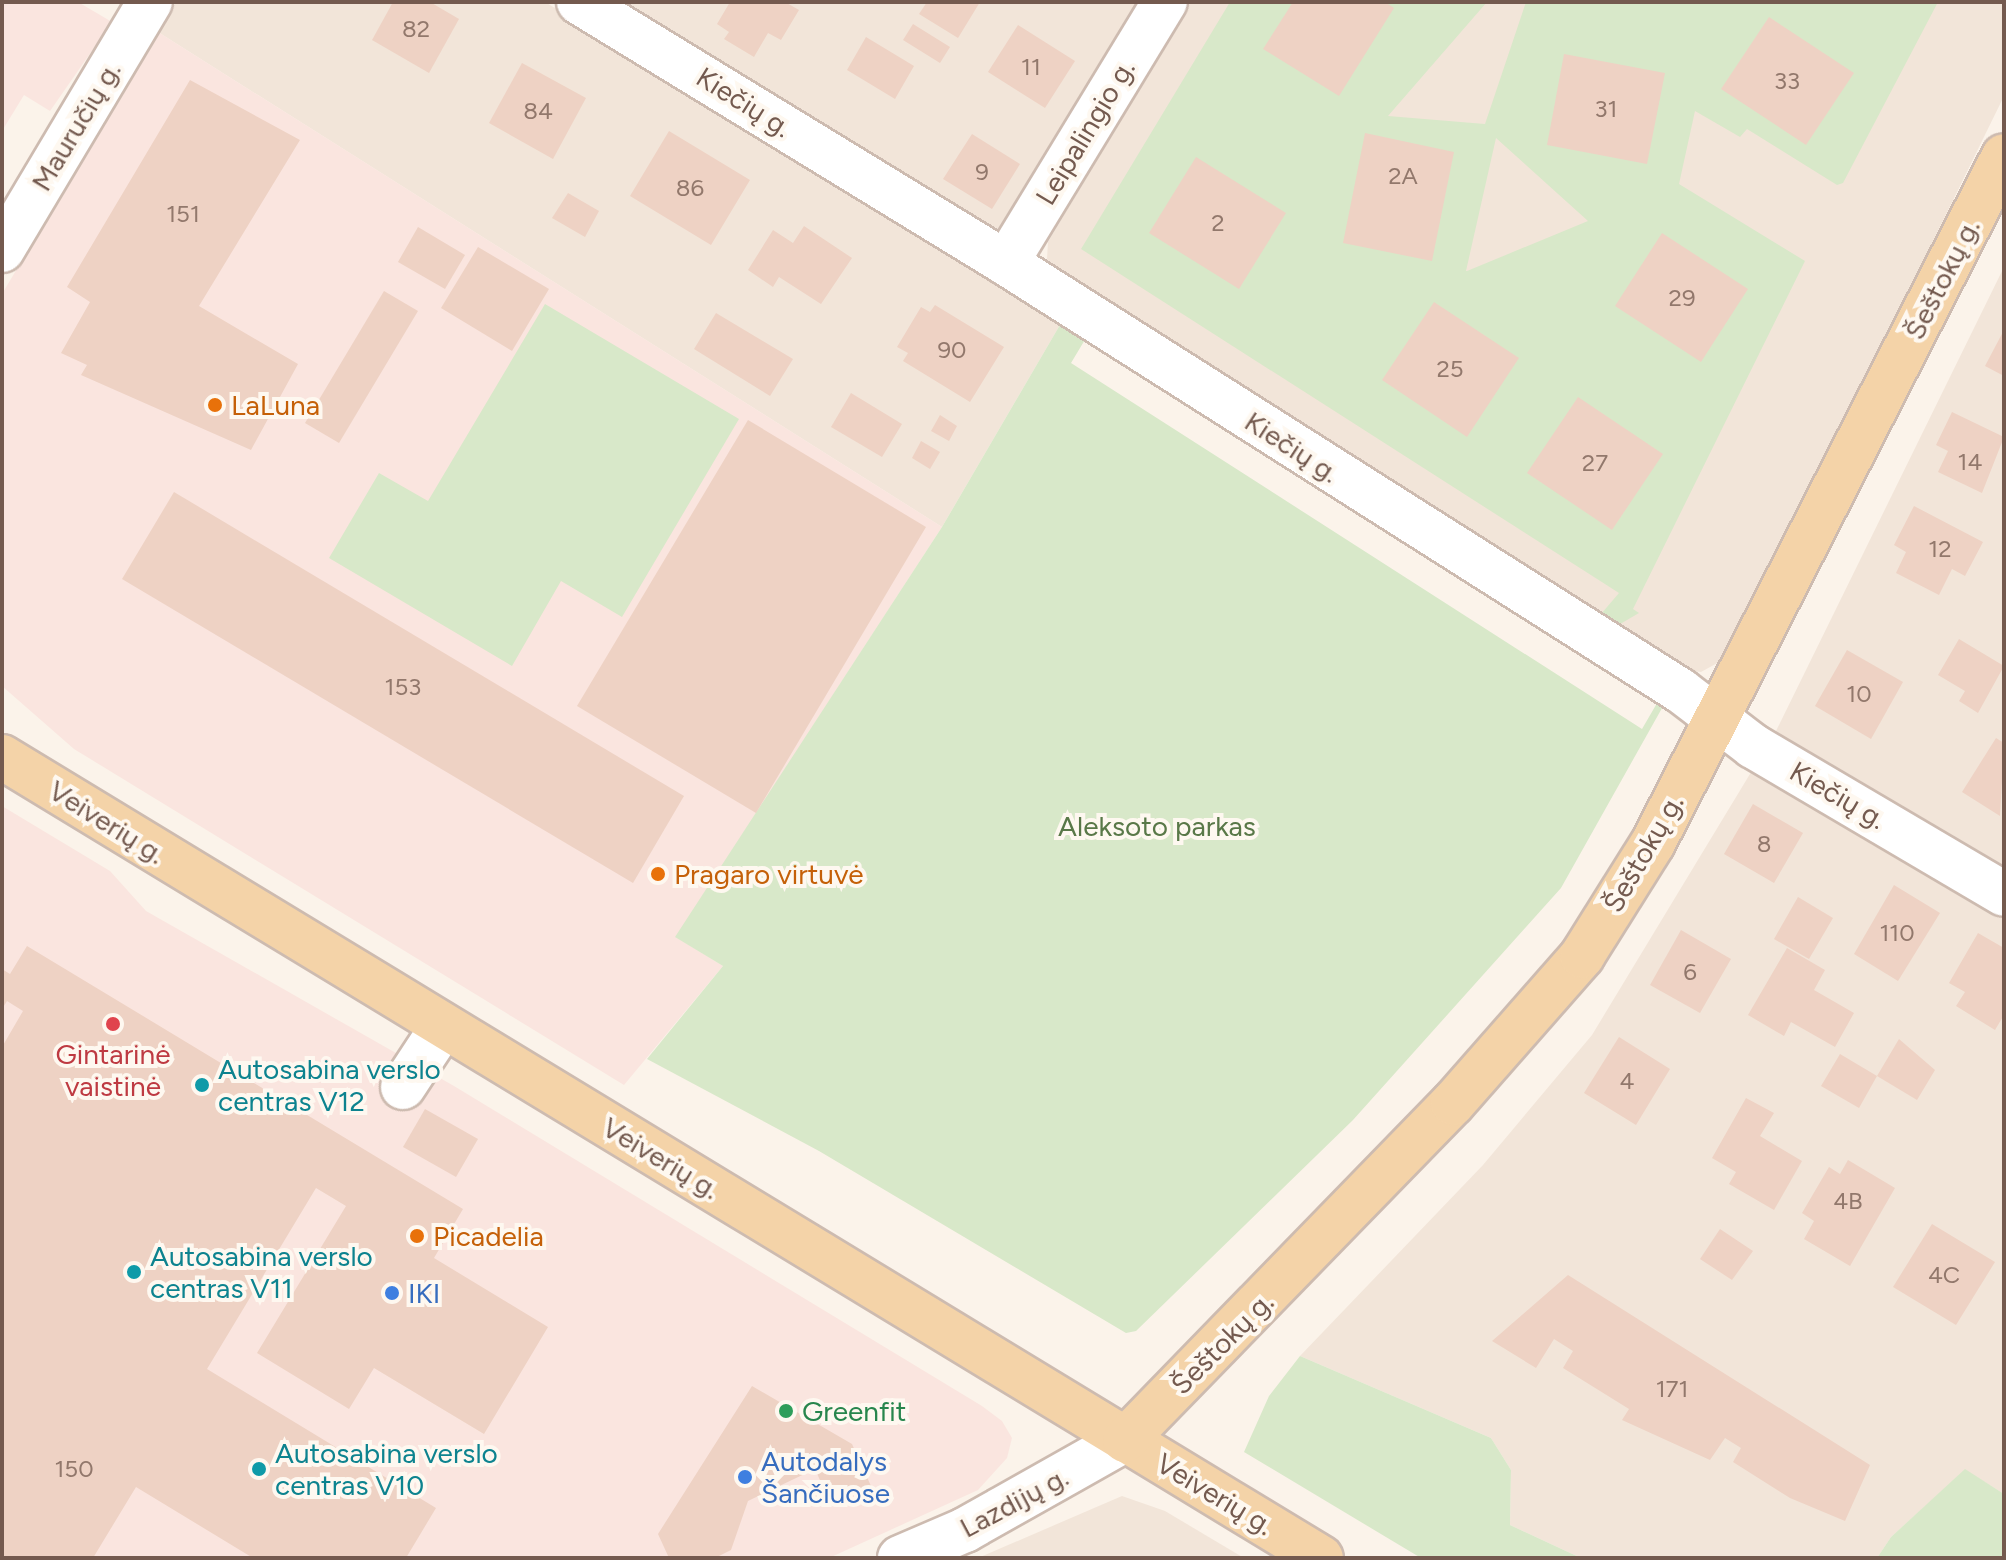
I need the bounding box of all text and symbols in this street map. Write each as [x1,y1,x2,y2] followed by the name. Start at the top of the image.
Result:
[402,15,430,43] house number: 82
[1021,53,1041,81] house number: 11
[1028,53,1142,211] street label: Leipalingio g.
[24,55,128,197] street label: Mauručių g.
[690,60,798,144] street label: Kiečių g.
[1774,67,1800,95] house number: 33
[1595,95,1617,123] house number: 31
[523,97,553,125] house number: 84
[975,158,989,186] house number: 9
[1388,162,1418,190] house number: 2A
[676,174,704,202] house number: 86
[166,200,200,228] house number: 151
[1211,209,1225,237] house number: 2
[1897,213,1987,345] street label: Šeštokų g.
[1669,284,1695,312] house number: 29
[938,336,966,364] house number: 90
[1436,355,1464,383] house number: 25
[231,388,320,422] place label: LaLuna
[206,396,224,414] marker: LaLuna
[1239,404,1345,490] street label: Kiečių g.
[1958,448,1982,476] house number: 14
[1582,449,1608,477] house number: 27
[1928,535,1952,563] house number: 12
[385,673,421,701] house number: 153
[1846,680,1872,708] house number: 10
[1784,754,1892,836] street label: Kiečių g.
[43,773,171,871] street label: Veiverių g.
[1596,788,1690,918] street label: Šeštokų g.
[1058,809,1256,843] park label: Aleksoto parkas
[1757,830,1771,858] house number: 8
[674,857,863,891] place label: Pragaro virtuvė
[649,865,667,883] marker: Pragaro virtuvė
[1879,919,1915,947] house number: 110
[1683,958,1697,986] house number: 6
[104,1015,122,1033] marker: Gintarinė vaistinė
[55,1037,171,1103] place label: Gintarinė vaistinė
[218,1052,441,1118] place label: Autosabina verslo centras V12
[1620,1067,1634,1095] house number: 4
[193,1076,211,1094] marker: Autosabina verslo centras V12
[596,1110,726,1206] street label: Veiverių g.
[1833,1187,1863,1215] house number: 4B
[433,1219,544,1253] place label: Picadelia
[408,1227,426,1245] marker: Picadelia
[150,1239,373,1305] place label: Autosabina verslo centras V11
[1928,1261,1960,1289] house number: 4C
[125,1263,143,1281] marker: Autosabina verslo centras V11
[408,1276,440,1310] place label: IKI
[383,1284,401,1302] marker: IKI
[1164,1285,1280,1401] street label: Šeštokų g.
[1656,1375,1688,1403] house number: 171
[802,1394,906,1428] place label: Greenfit
[777,1402,795,1420] marker: Greenfit
[275,1436,498,1502] place label: Autosabina verslo centras V10
[761,1444,890,1510] place label: Autodalys Šančiuose
[1150,1446,1280,1542] street label: Veiverių g.
[54,1455,94,1483] house number: 150
[250,1460,268,1478] marker: Autosabina verslo centras V10
[954,1460,1074,1544] street label: Lazdijų g.
[736,1468,754,1486] marker: Autodalys Šančiuose

